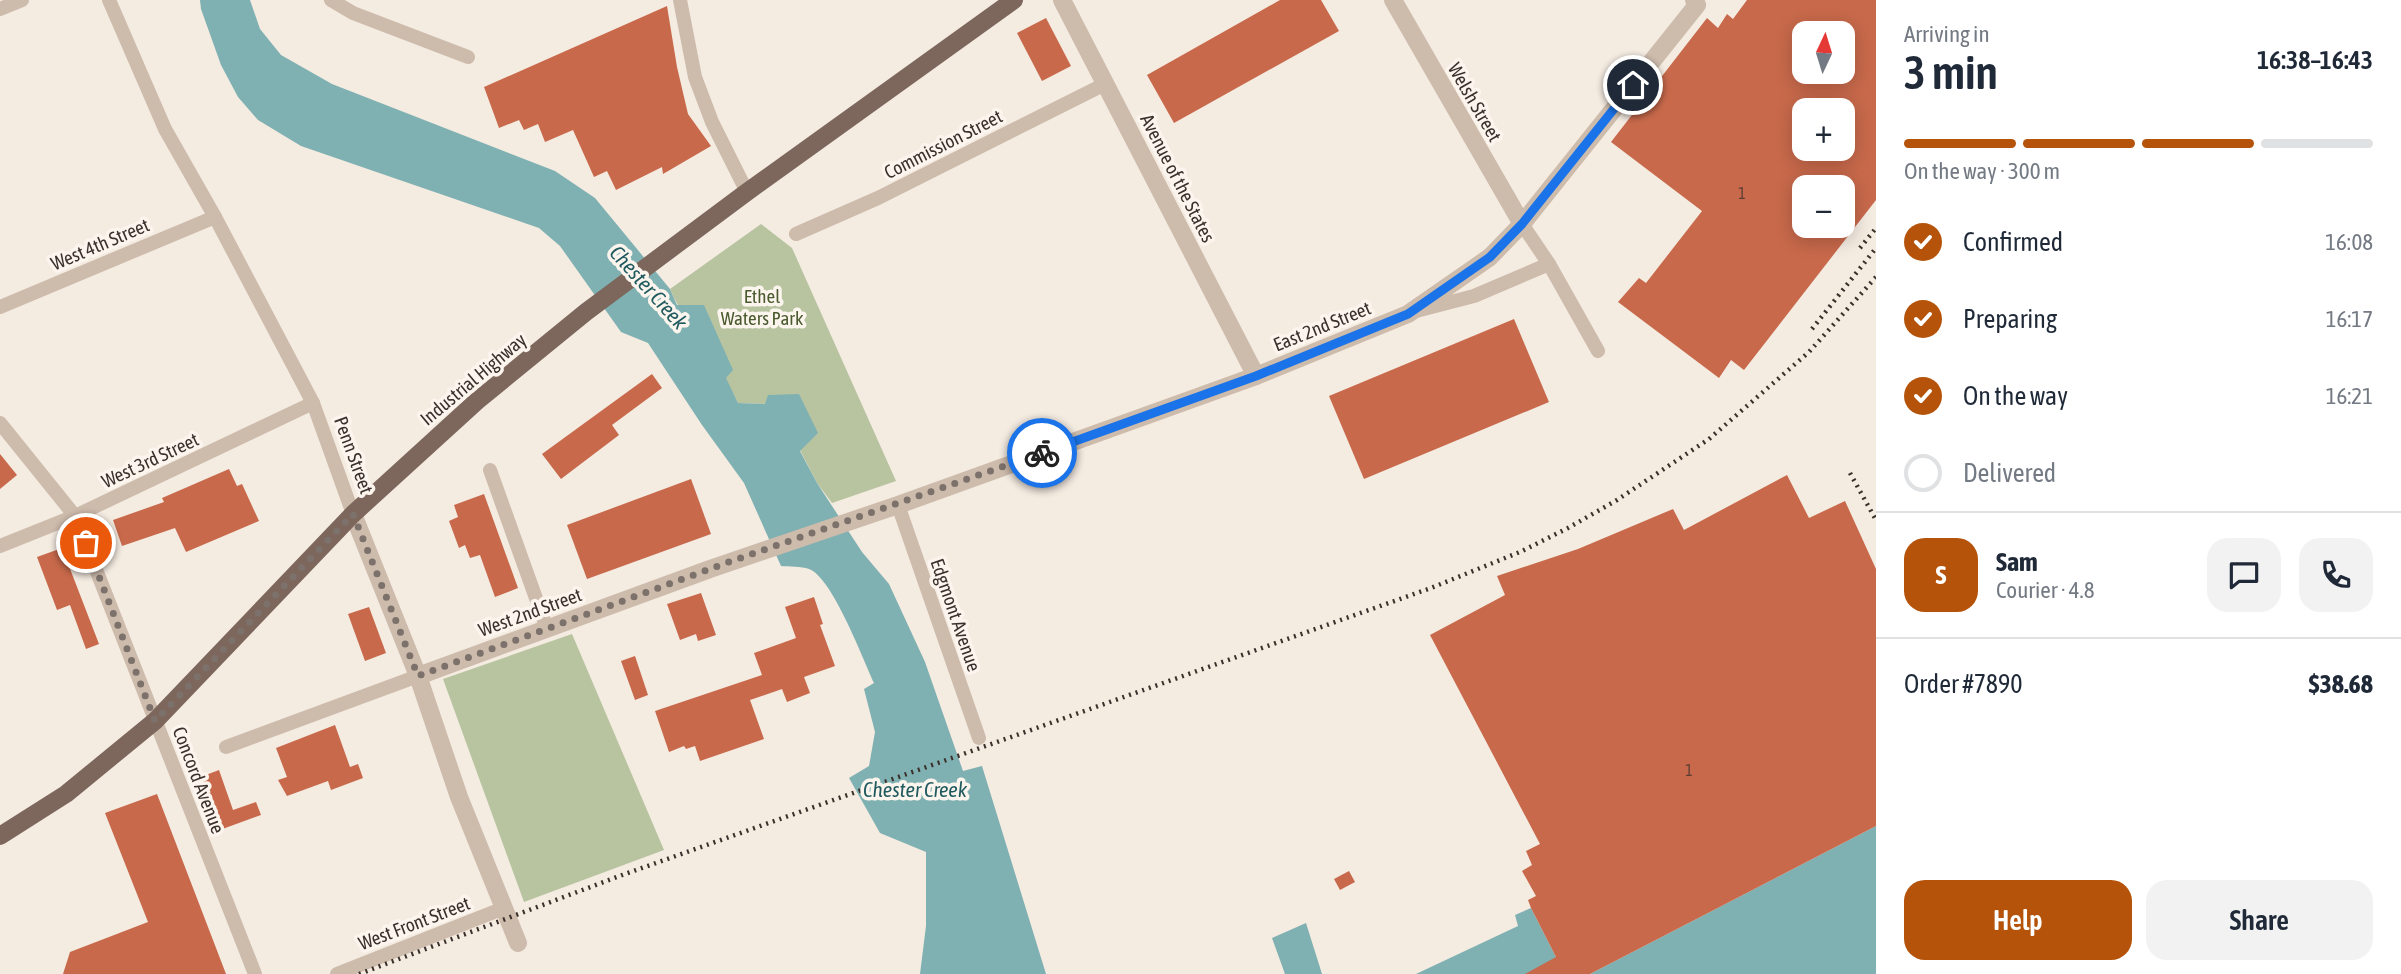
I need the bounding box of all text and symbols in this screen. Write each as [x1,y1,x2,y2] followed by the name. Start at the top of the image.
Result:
[1792,21,1855,84] north arrow
[1792,21,1855,238] map controls
[1904,21,1990,47] text: Arriving in
[2257,45,2373,75] text: 16:38–16:43
[1904,46,1998,99] text: 3 min
[1603,55,1663,115] pin
[1444,59,1506,145] street label: Welsh Street
[1614,66,1652,104] icon: home
[1792,98,1855,161] button: +
[880,105,1006,183] street label: Commission Street
[1136,110,1220,246] street label: Avenue of the States
[1904,158,2060,184] text: On the way · 300 m
[1792,175,1855,238] button: −
[1738,184,1746,202] house number: 1
[48,213,152,275] street label: West 4th Street
[1904,223,1942,261] icon: check
[1963,227,2063,257] text: Confirmed
[2325,229,2373,255] text: 16:08
[605,240,693,334] water label: Chester Creek
[721,285,804,329] park label: Ethel Waters Park
[1270,296,1374,356] street label: East 2nd Street
[1904,300,1942,338] icon: check
[1963,304,2057,334] text: Preparing
[2326,306,2373,332] text: 16:17
[416,328,531,430] street label: Industrial Highway
[1904,377,1942,415] icon: check
[1963,381,2068,411] text: On the way
[2326,383,2373,409] text: 16:21
[330,413,378,497] street label: Penn Street
[1007,418,1077,488] courier
[98,428,202,492] street label: West 3rd Street
[1023,434,1061,472] icon: bike
[1963,458,2056,488] text: Delivered
[56,513,116,573] pin
[67,524,105,562] icon: bag
[2207,538,2281,612] button: chat
[2299,538,2373,612] button: phone
[1996,547,2038,577] text: Sam
[926,556,986,674] street label: Edgmont Avenue
[1936,560,1946,590] text: S
[1996,577,2095,603] text: Courier · 4.8
[475,583,585,641] street label: West 2nd Street
[1904,669,2023,699] text: Order #7890
[2309,669,2373,699] text: $38.68
[169,724,229,836] street label: Concord Avenue
[1685,761,1693,779] house number: 1
[863,777,968,801] water label: Chester Creek
[1904,880,2132,960] button: Help
[2146,880,2373,960] button: Share
[355,892,473,954] street label: West Front Street

